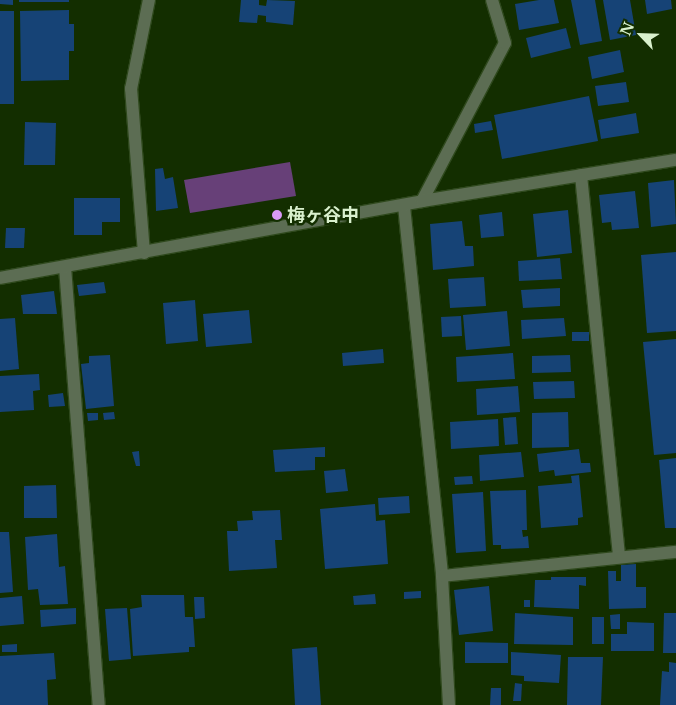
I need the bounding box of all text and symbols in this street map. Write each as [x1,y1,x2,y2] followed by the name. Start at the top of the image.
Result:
[616,10,666,60] north arrow
[616,19,638,39] text: N
[287,204,359,226] place label: 梅ヶ谷中
[271,209,283,221] marker: 梅ヶ谷中

